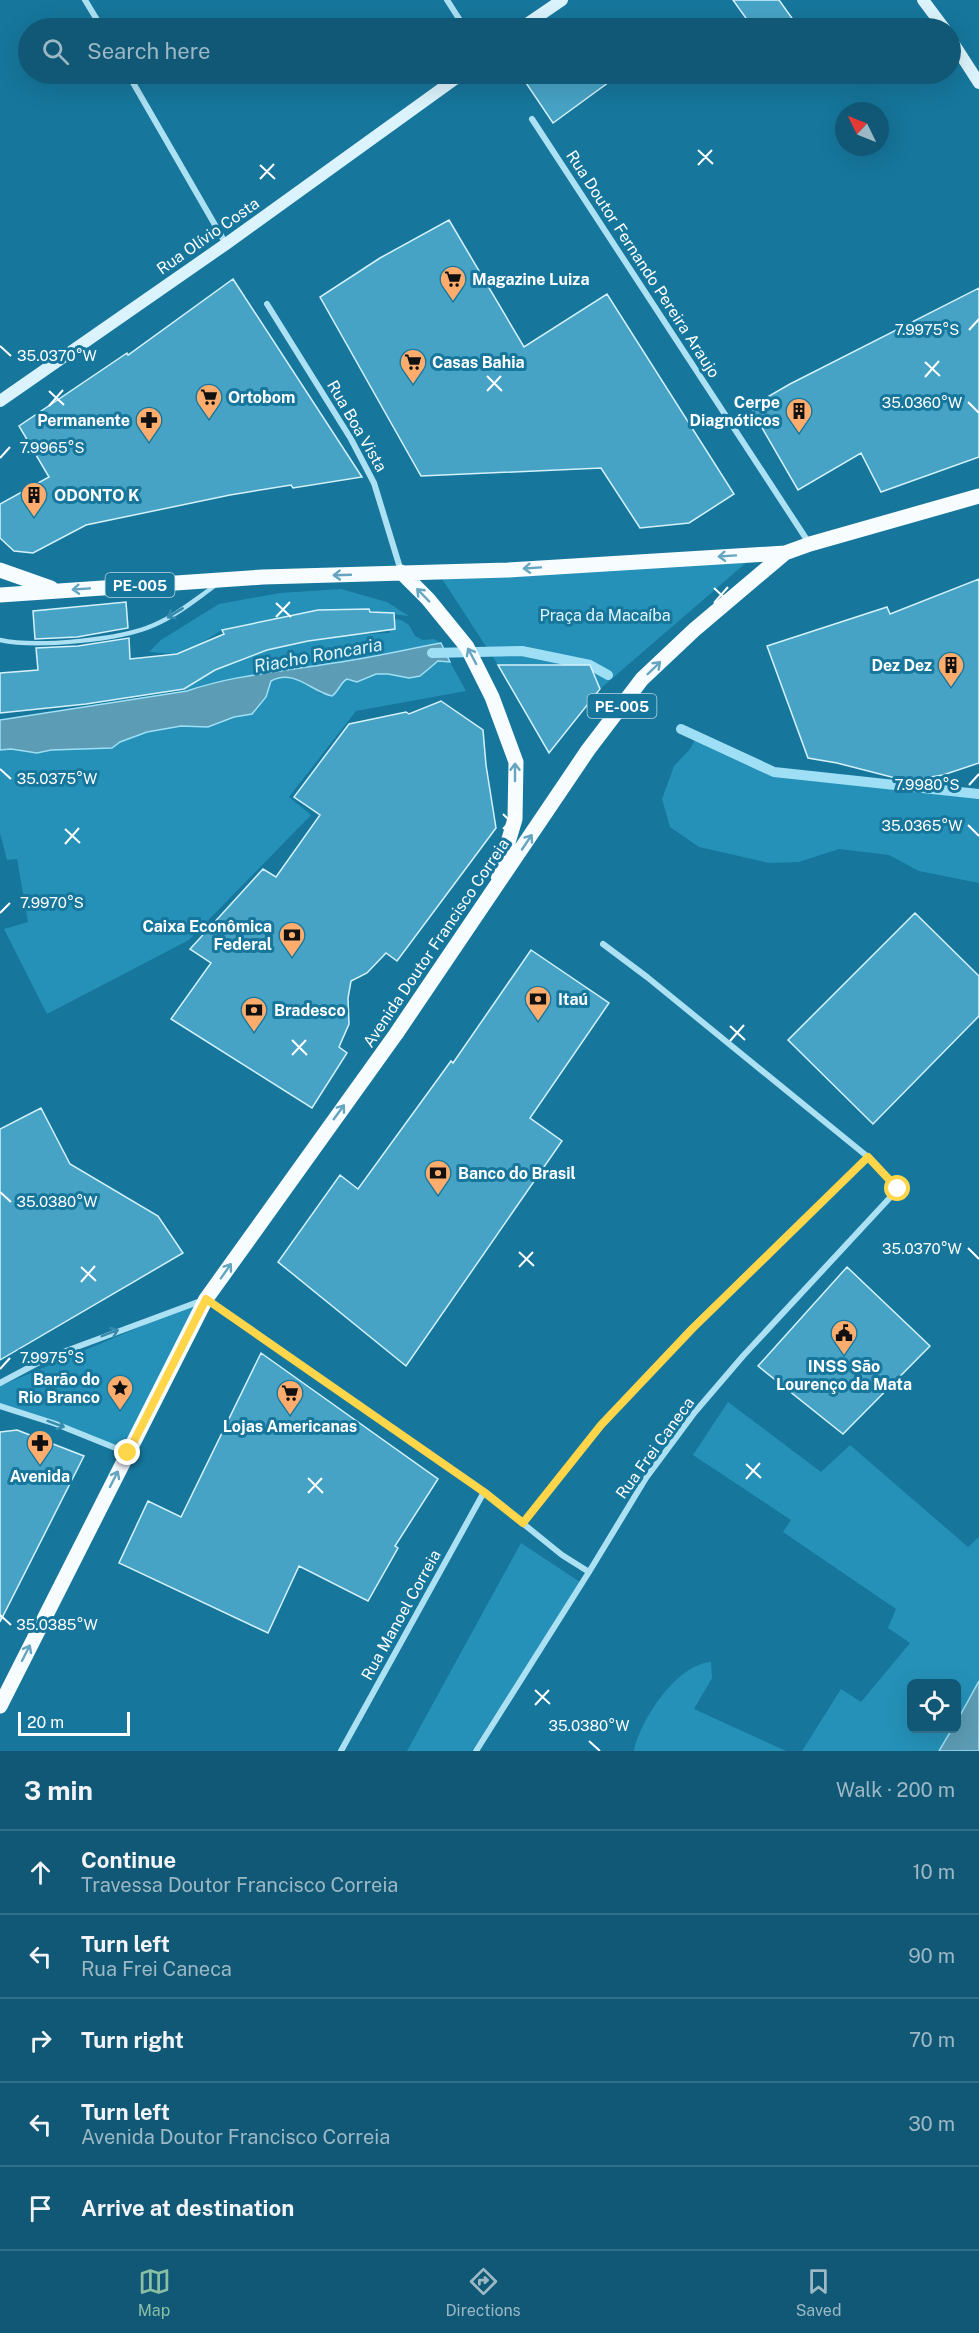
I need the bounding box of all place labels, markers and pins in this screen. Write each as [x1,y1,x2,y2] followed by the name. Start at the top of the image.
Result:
[438,264,468,302] supermarket icon: Magazine Luiza
[472,270,589,289] place label: Magazine Luiza
[398,347,428,385] supermarket icon: Casas Bahia
[432,353,524,372] place label: Casas Bahia
[194,382,224,420] supermarket icon: Ortobom
[228,388,295,407] place label: Ortobom
[689,393,780,430] place label: Cerpe Diagnóticos
[784,396,814,434] building icon: Cerpe Diagnóticos
[134,405,164,443] pharmacy icon: Permanente
[37,411,130,430] place label: Permanente
[19,480,49,518] building icon: ODONTO K
[54,486,140,505] place label: ODONTO K
[936,650,966,688] building icon: Dez Dez
[871,656,932,675] place label: Dez Dez
[143,917,272,954] place label: Caixa Econômica Federal
[277,920,307,958] bank icon: Caixa Econômica Federal
[523,984,553,1022] bank icon: Itaú
[558,990,588,1009] place label: Itaú
[239,995,269,1033] bank icon: Bradesco
[274,1001,346,1020] place label: Bradesco
[423,1158,453,1196] bank icon: Banco do Brasil
[458,1164,576,1183] place label: Banco do Brasil
[829,1318,859,1356] public building icon: INSS São Lourenço da Mata
[776,1357,912,1394] place label: INSS São Lourenço da Mata
[18,1370,100,1407] place label: Barão do Rio Branco
[105,1373,135,1411] place icon: Barão do Rio Branco
[275,1378,305,1416] supermarket icon: Lojas Americanas
[223,1417,357,1436] place label: Lojas Americanas
[25,1428,55,1466] pharmacy icon: Avenida
[10,1467,70,1486] place label: Avenida

